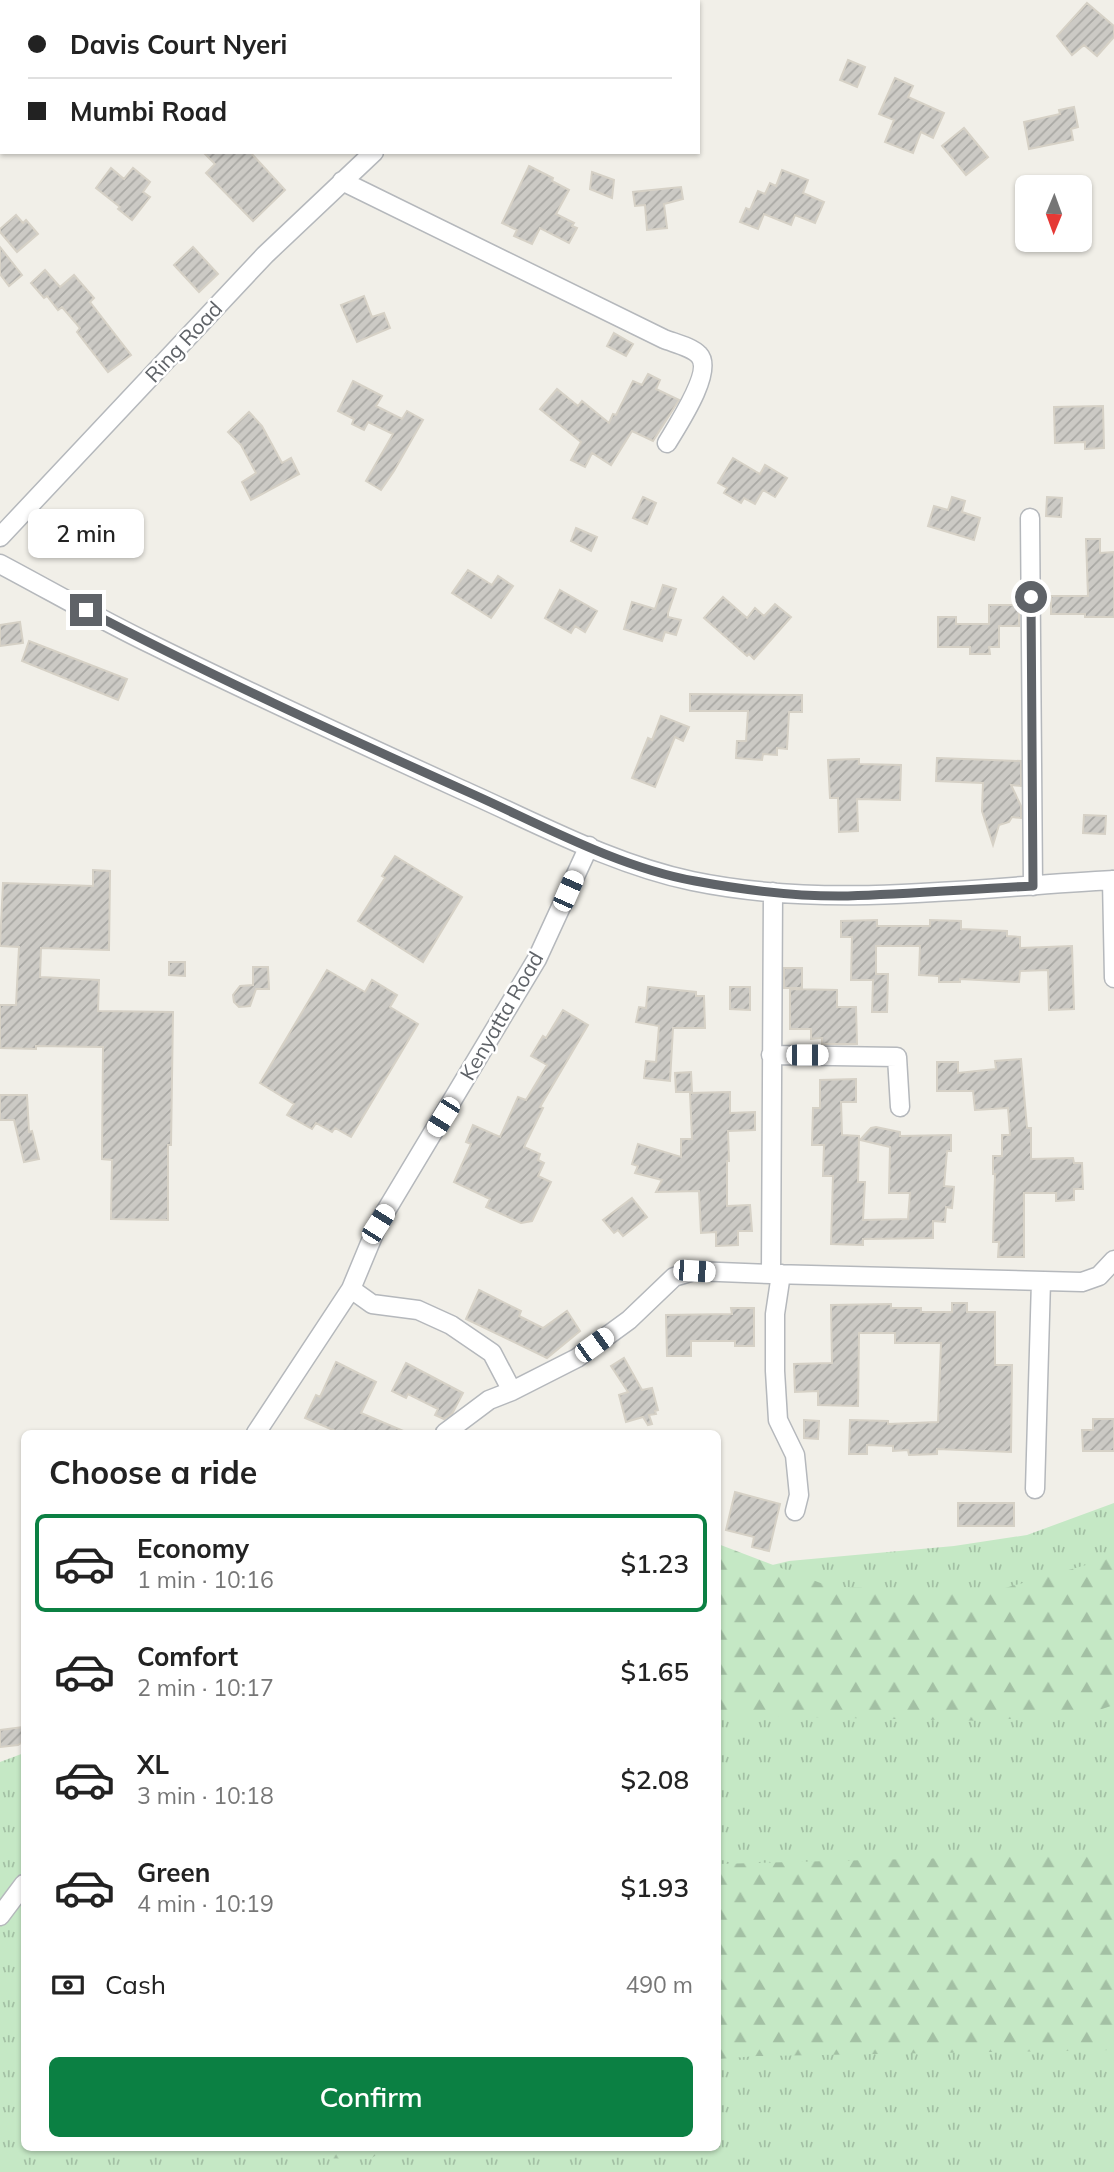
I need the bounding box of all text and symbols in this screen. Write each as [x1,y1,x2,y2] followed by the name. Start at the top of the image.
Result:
[70,28,287,61] text: Davis Court Nyeri
[70,95,227,128] text: Mumbi Road
[1015,175,1092,252] north arrow
[1015,175,1092,252] map controls
[139,295,227,387] street label: Ring Road
[28,508,144,558] callout: 2 min
[56,519,116,548] text: 2 min
[1015,581,1047,613] route start
[70,594,102,626] route end
[550,868,587,914] car
[454,947,548,1084] street label: Kenyatta Road
[787,1045,829,1066] car
[423,1094,464,1140] car
[358,1201,399,1247] car
[673,1259,716,1283] car
[571,1324,618,1366] car
[49,1452,257,1492] text: Choose a ride
[53,1532,116,1595] icon: car
[137,1532,249,1565] text: Economy
[620,1547,689,1580] text: $1.23
[137,1565,274,1594] text: 1 min · 10:16
[53,1640,116,1703] icon: car
[137,1640,238,1673] text: Comfort
[620,1655,689,1688] text: $1.65
[137,1673,274,1702] text: 2 min · 10:17
[53,1748,116,1811] icon: car
[137,1748,169,1781] text: XL
[620,1763,689,1796] text: $2.08
[137,1781,274,1810] text: 3 min · 10:18
[53,1856,116,1919] icon: car
[137,1856,210,1889] text: Green
[620,1871,689,1904] text: $1.93
[137,1889,274,1918] text: 4 min · 10:19
[49,1966,87,2004] icon: cash
[105,1968,166,2001] text: Cash
[625,1970,693,1999] text: 490 m
[49,2057,693,2137] button: Confirm

